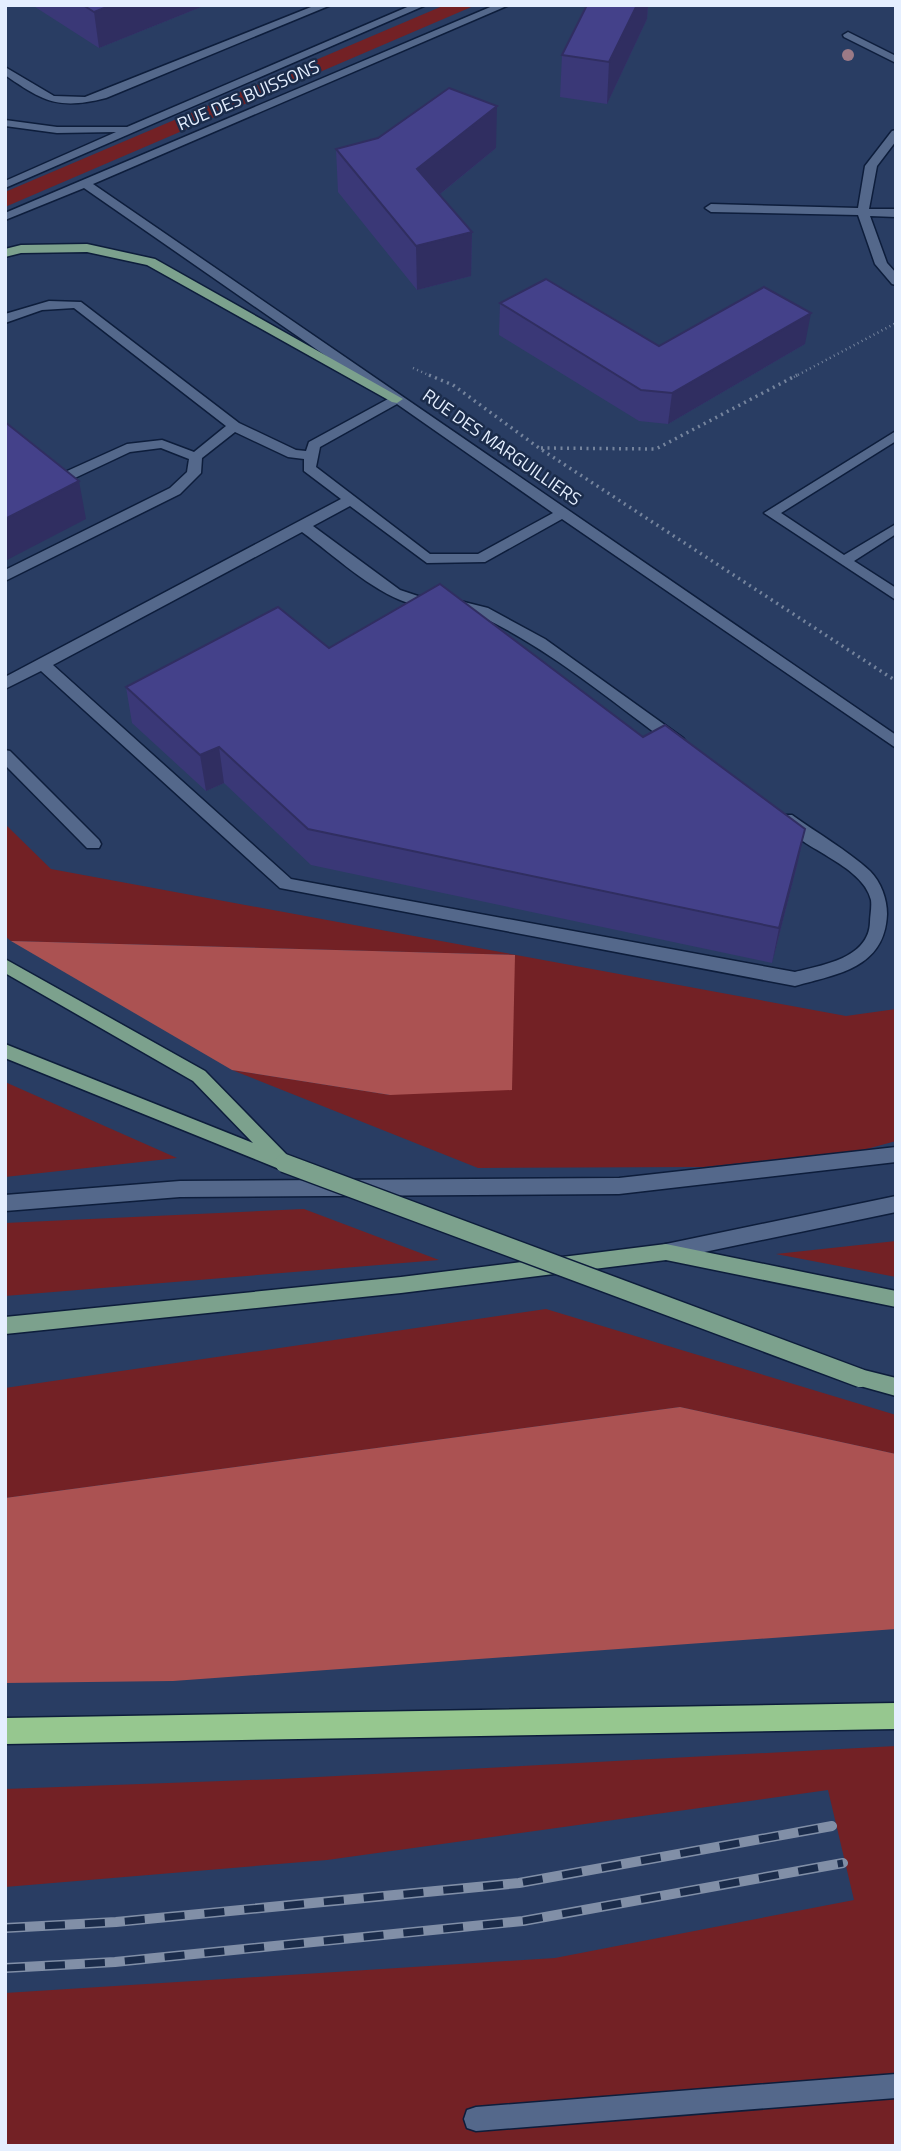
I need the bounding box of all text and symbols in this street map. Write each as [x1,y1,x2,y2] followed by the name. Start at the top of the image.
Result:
[173,53,323,137] street label: RUE DES BUISSONS
[417,382,587,512] street label: RUE DES MARGUILLIERS

